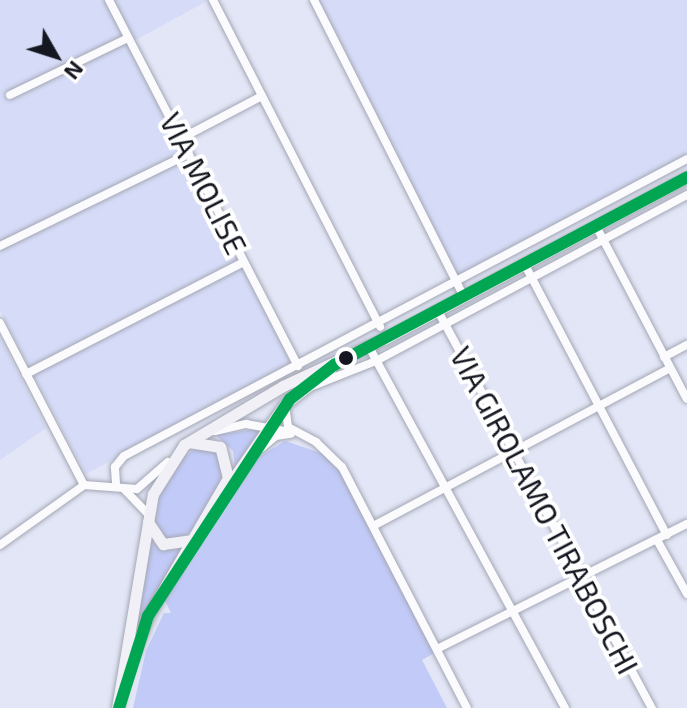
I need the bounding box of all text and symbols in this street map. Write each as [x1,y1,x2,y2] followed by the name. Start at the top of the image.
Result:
[16,16,96,96] north arrow
[60,57,90,85] text: N
[153,106,255,260] street label: VIA MOLISE
[443,340,647,680] street label: VIA GIROLAMO TIRABOSCHI
[338,350,354,366] unlabelled marker

